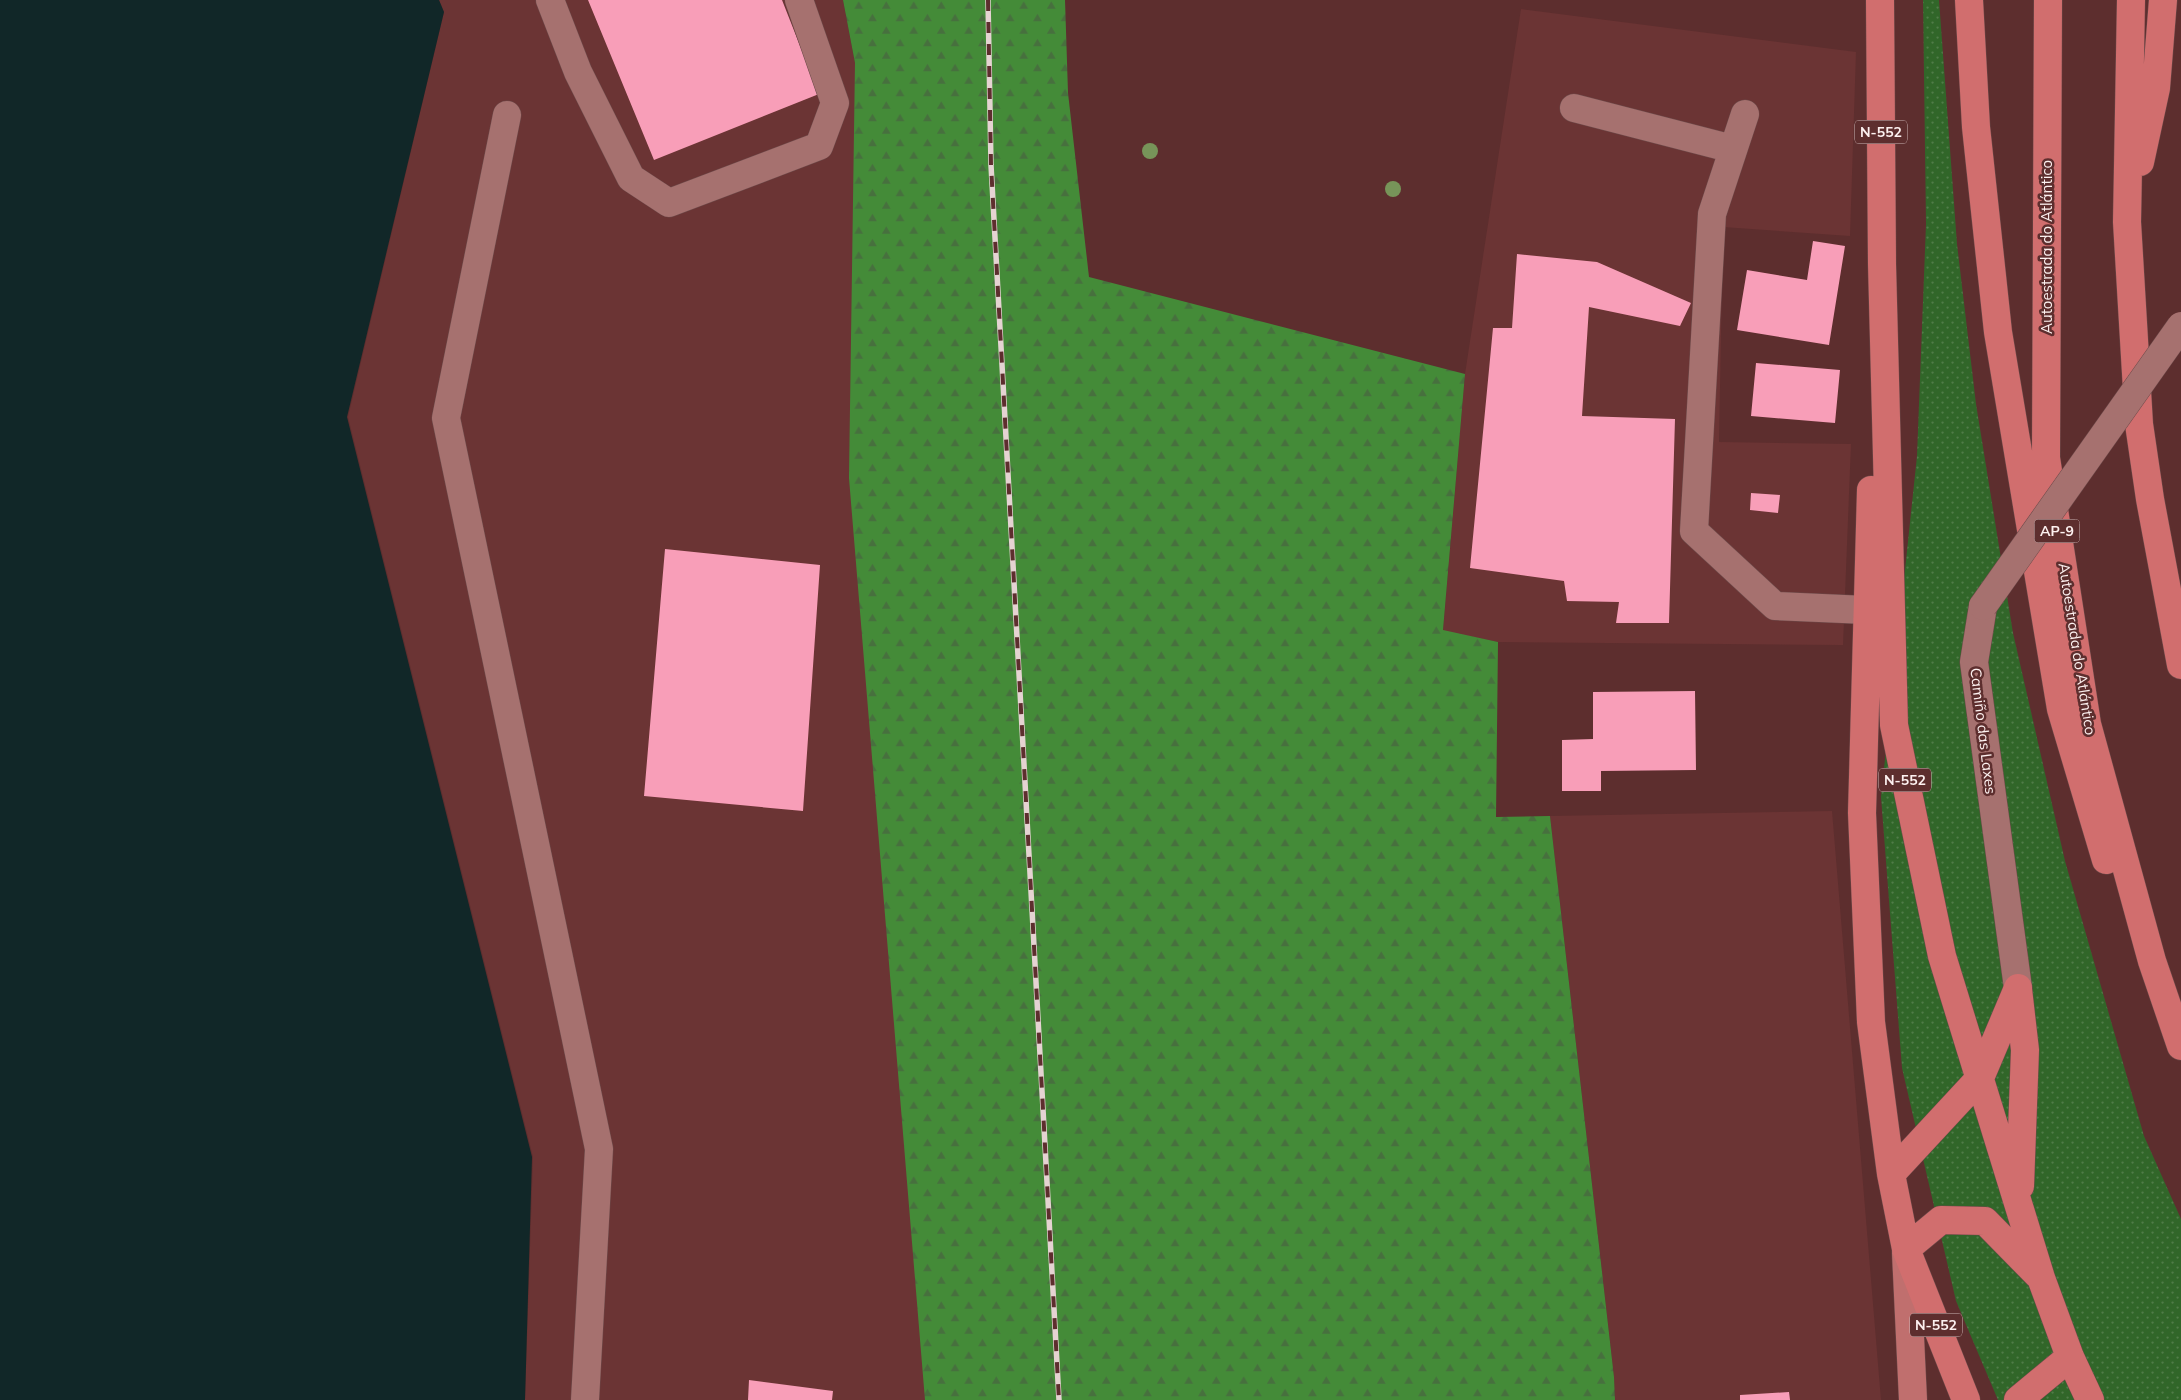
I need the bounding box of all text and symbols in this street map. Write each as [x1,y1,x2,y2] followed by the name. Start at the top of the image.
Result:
[1855,120,1907,144] road number: N-552
[2037,160,2056,334] street label: Autoestrada do Atlántico
[2034,520,2080,542] road number: AP-9
[2054,561,2100,736] street label: Autoestrada do Atlántico
[1966,667,2001,795] street label: Camiño das Laxes
[1879,768,1931,792] road number: N-552
[1910,1314,1962,1336] road number: N-552

